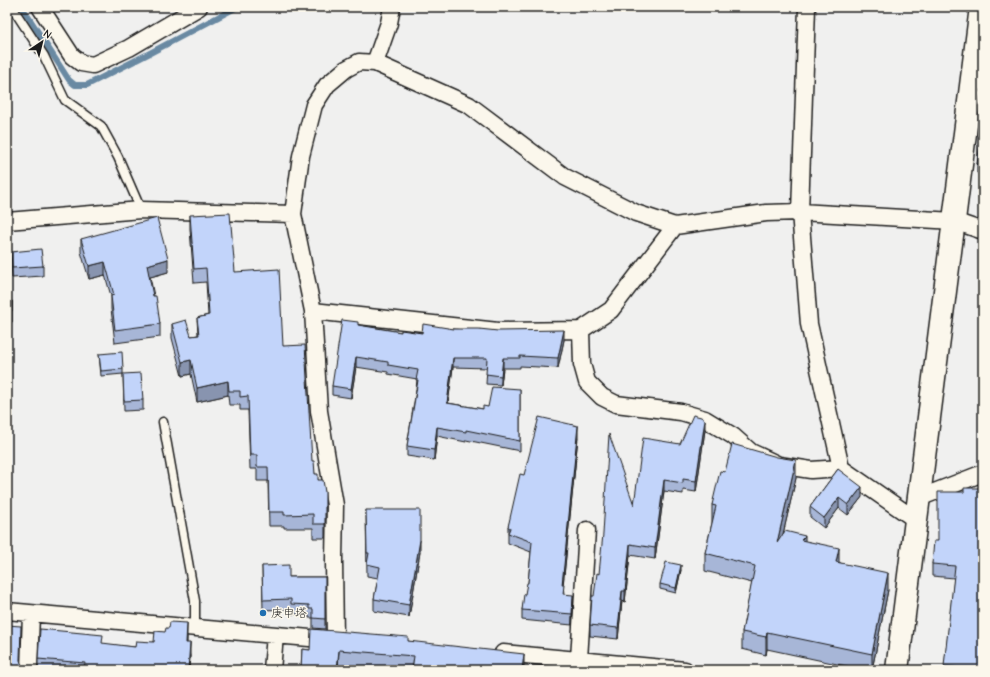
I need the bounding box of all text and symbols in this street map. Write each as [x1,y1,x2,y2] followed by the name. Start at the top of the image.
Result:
[22,22,62,62] north arrow
[41,27,54,42] text: N
[271,606,307,620] place label: 庚申塔
[258,608,268,618] marker: 庚申塔

